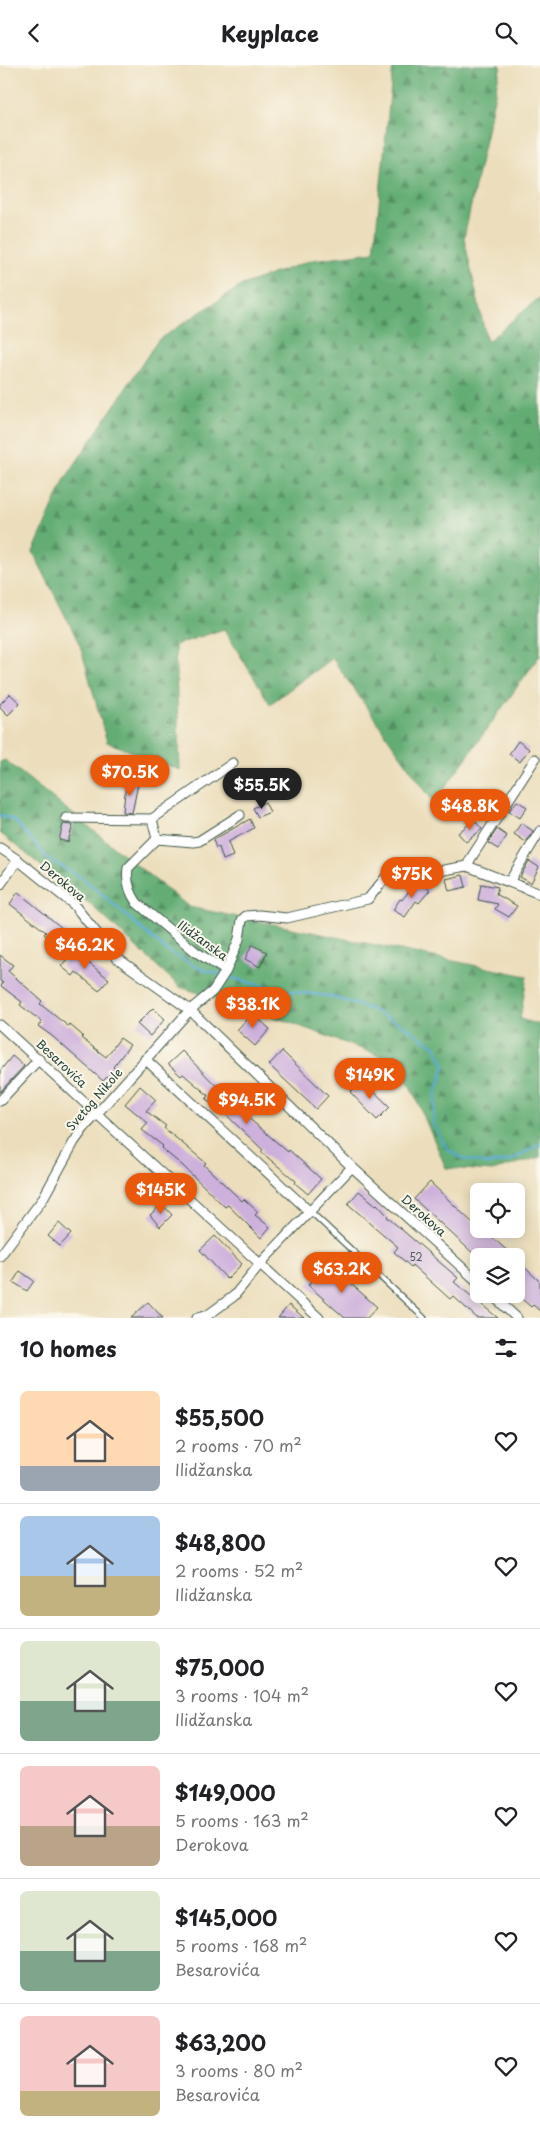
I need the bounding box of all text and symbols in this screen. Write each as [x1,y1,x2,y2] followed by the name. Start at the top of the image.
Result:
[221,16,319,49] text: Keyplace
[20,19,48,47] icon: back
[492,19,520,47] icon: search
[89,755,171,797] pin: $70.5K
[101,759,159,783] text: $70.5K
[221,767,303,810] pin: $55.5K
[234,772,290,796] text: $55.5K
[429,789,511,831] pin: $48.8K
[441,793,499,817] text: $48.8K
[36,856,90,906] street label: Derokova
[382,857,442,899] pin: $75K
[391,861,433,885] text: $75K
[174,916,232,965] street label: Ilidžanska
[44,927,126,970] pin: $46.2K
[55,932,115,956] text: $46.2K
[212,987,294,1029] pin: $38.1K
[226,991,280,1015] text: $38.1K
[33,1035,92,1092] street label: Besarovića
[335,1057,405,1100] pin: $149K
[345,1062,395,1086] text: $149K
[62,1063,127,1134] street label: Svetog Nikole
[206,1083,288,1125] pin: $94.5K
[218,1087,276,1111] text: $94.5K
[126,1173,196,1215] pin: $145K
[136,1177,186,1201] text: $145K
[470,1183,525,1303] map controls
[470,1183,525,1238] button: locate
[398,1190,451,1241] street label: Derokova
[470,1248,525,1303] button: layers
[409,1249,423,1264] house number: 52
[301,1251,383,1294] pin: $63.2K
[313,1256,371,1280] text: $63.2K
[20,1332,117,1364] text: 10 homes
[492,1334,520,1362] icon: filters
[175,1401,264,1433] text: $55,500
[60,1411,120,1471] icon: home
[492,1427,520,1455] icon: heart
[175,1433,302,1457] text: 2 rooms · 70 m²
[175,1457,252,1481] text: Ilidžanska
[175,1526,266,1558] text: $48,800
[60,1536,120,1596] icon: home
[492,1552,520,1580] icon: heart
[175,1558,303,1582] text: 2 rooms · 52 m²
[175,1582,252,1606] text: Ilidžanska
[175,1651,265,1683] text: $75,000
[60,1661,120,1721] icon: home
[492,1677,520,1705] icon: heart
[175,1683,309,1707] text: 3 rooms · 104 m²
[175,1707,252,1731] text: Ilidžanska
[175,1776,276,1808] text: $149,000
[60,1786,120,1846] icon: home
[492,1802,520,1830] icon: heart
[175,1808,309,1832] text: 5 rooms · 163 m²
[175,1832,248,1856] text: Derokova
[175,1901,277,1933] text: $145,000
[60,1911,120,1971] icon: home
[492,1927,520,1955] icon: heart
[175,1933,307,1957] text: 5 rooms · 168 m²
[175,1957,260,1981] text: Besarovića
[175,2026,266,2058] text: $63,200
[60,2036,120,2096] icon: home
[492,2052,520,2080] icon: heart
[175,2058,303,2082] text: 3 rooms · 80 m²
[175,2082,260,2106] text: Besarovića

